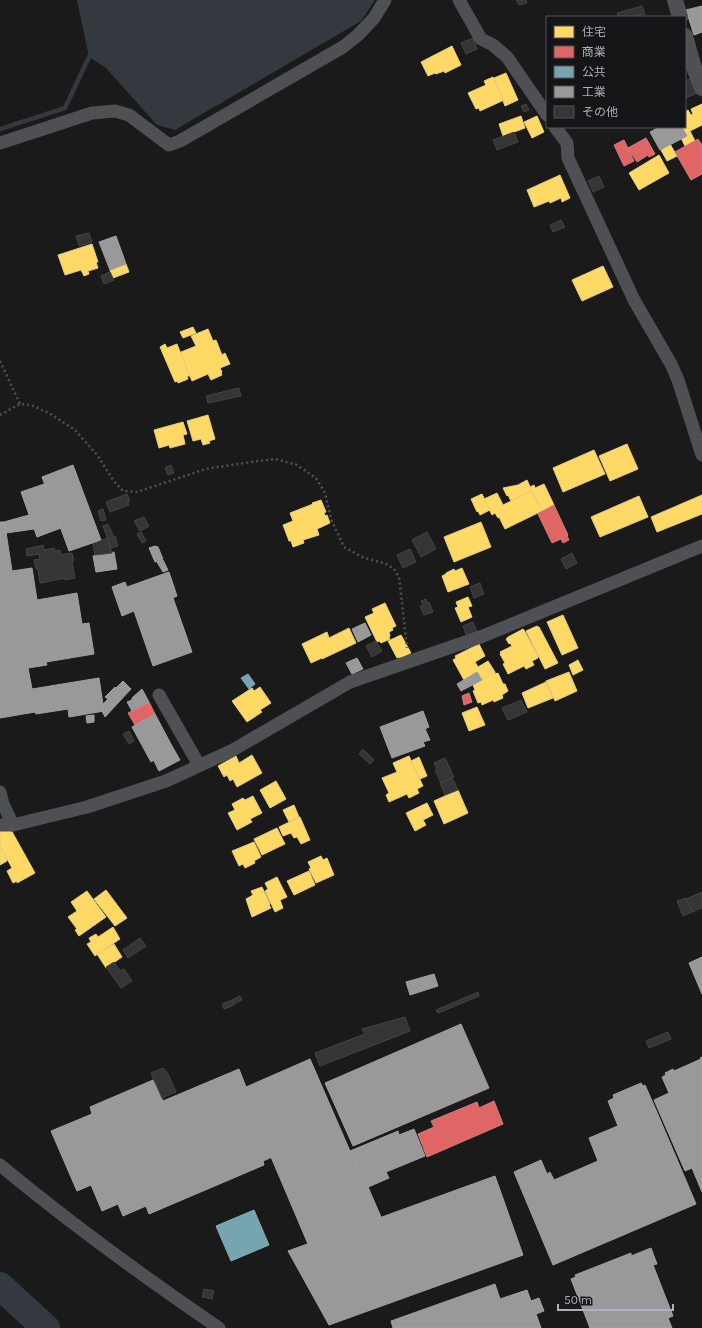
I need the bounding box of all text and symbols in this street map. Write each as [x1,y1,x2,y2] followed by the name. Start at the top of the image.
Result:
[546,16,686,128] legend
[582,25,606,39] text: 住宅
[582,45,606,59] text: 商業
[582,65,606,79] text: 公共
[582,85,606,99] text: 工業
[582,105,618,119] text: その他
[558,1286,673,1312] scale bar
[564,1293,592,1307] text: 50 m

